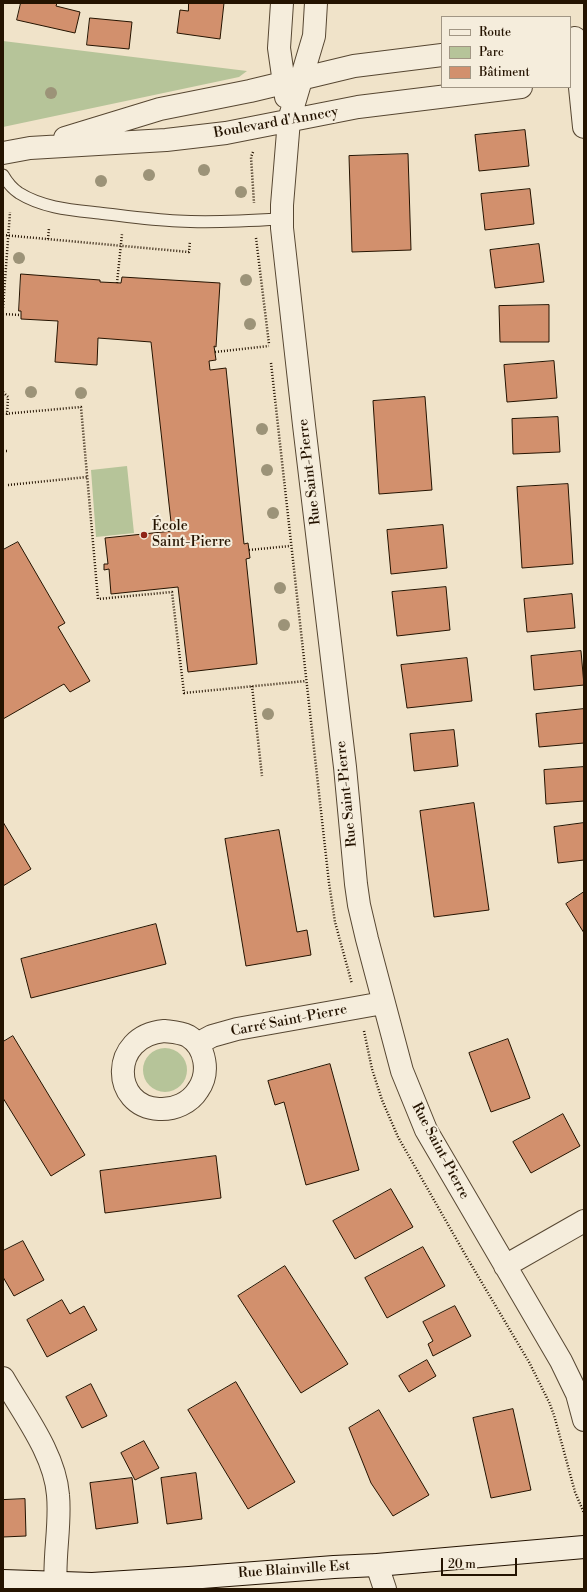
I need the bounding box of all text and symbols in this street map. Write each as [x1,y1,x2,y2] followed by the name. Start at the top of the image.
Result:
[441,16,571,88] legend
[479,25,511,40] text: Route
[479,45,504,60] text: Parc
[479,65,530,80] text: Bâtiment
[213,104,339,142] street label: Boulevard d'Annecy
[295,418,325,526] street label: Rue Saint-Pierre
[152,519,231,552] place label: École Saint-Pierre
[139,530,149,540] marker: École Saint-Pierre
[333,740,361,848] street label: Rue Saint-Pierre
[229,1001,349,1041] street label: Carré Saint-Pierre
[408,1100,472,1202] street label: Rue Saint-Pierre
[443,1550,519,1576] scale bar
[448,1557,476,1572] text: 20 m
[237,1558,351,1582] street label: Rue Blainville Est

